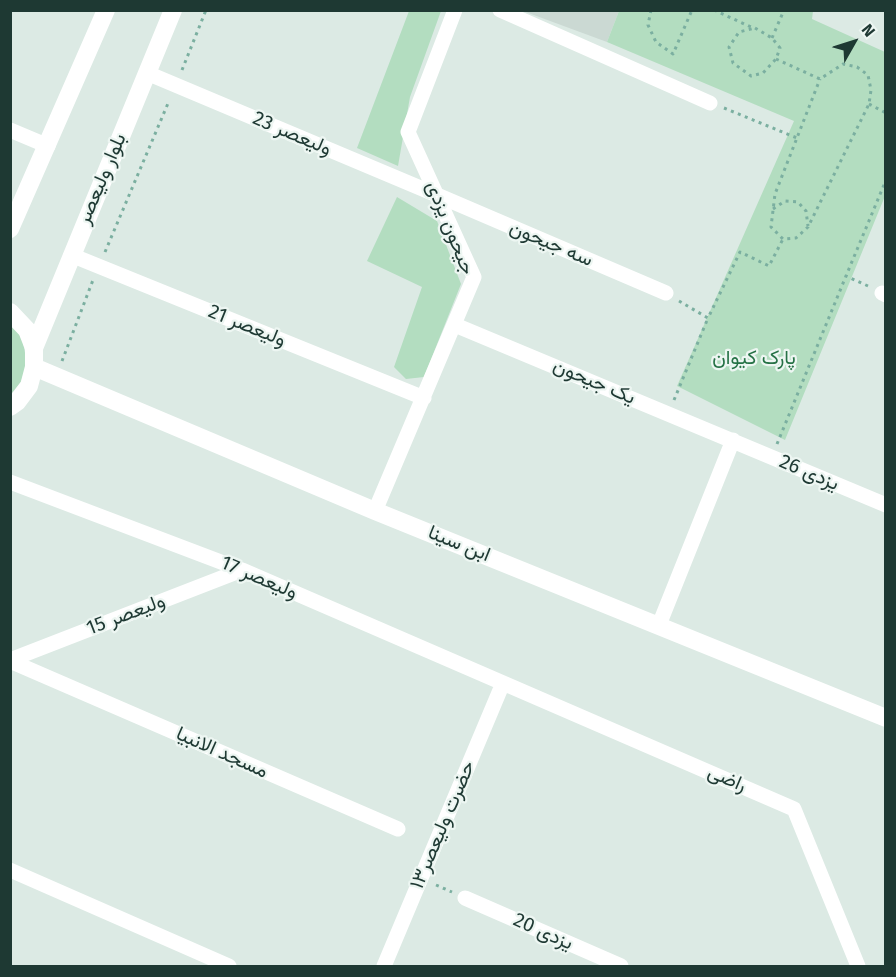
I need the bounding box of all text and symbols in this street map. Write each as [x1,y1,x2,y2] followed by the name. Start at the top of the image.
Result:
[824,12,884,72] north arrow
[858,20,879,40] text: N
[249,107,335,161] street label: ولیعصر 23
[72,130,132,228] street label: بلوار ولیعصر
[420,178,480,278] street label: جیحون یزدی
[506,216,596,272] street label: سه جیحون
[205,300,289,352] street label: ولیعصر 21
[712,346,796,370] park label: پارک کیوان
[549,354,639,410] street label: یک جیحون
[775,450,843,496] street label: یزدی 26
[424,521,494,567] street label: ابن سینا
[217,551,301,605] street label: ولیعصر 17
[83,589,169,641] street label: ولیعصر 15
[172,722,272,784] street label: مسجد الانبیا
[405,757,481,893] street label: حضرت ولیعصر۱۳
[704,760,750,798] street label: راضی
[509,908,577,956] street label: یزدی 20

